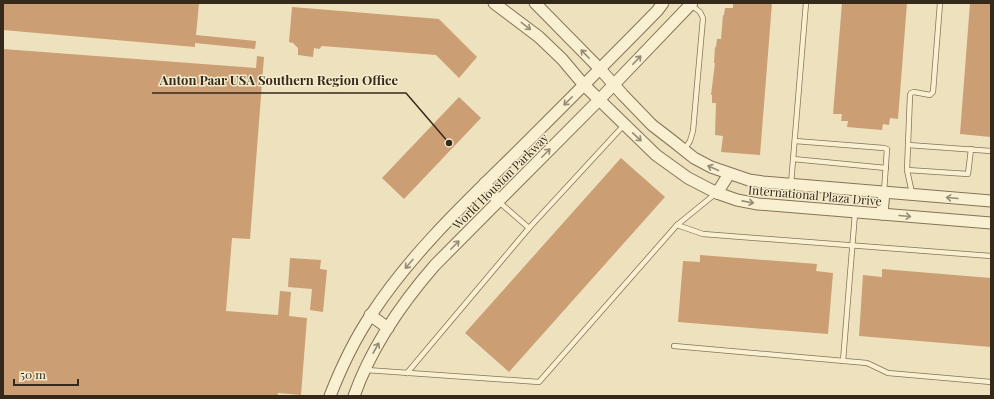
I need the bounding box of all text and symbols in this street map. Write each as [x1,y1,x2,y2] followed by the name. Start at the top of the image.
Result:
[520,22,531,31] one-way arrow
[581,49,590,59] one-way arrow
[632,55,642,65] one-way arrow
[152,68,406,93] callout: Anton Paar USA Southern Region Office
[159,71,399,88] text: Anton Paar USA Southern Region Office
[563,96,573,106] one-way arrow
[448,130,551,233] street label: World Houston Parkway
[632,133,643,142] one-way arrow
[541,148,551,158] one-way arrow
[707,164,719,171] one-way arrow
[747,181,883,209] street label: International Plaza Drive
[946,195,959,202] one-way arrow
[741,199,754,207] one-way arrow
[898,212,911,220] one-way arrow
[450,240,460,250] one-way arrow
[404,259,413,270] one-way arrow
[373,342,381,354] one-way arrow
[14,361,78,387] scale bar
[20,366,46,382] text: 50 m

